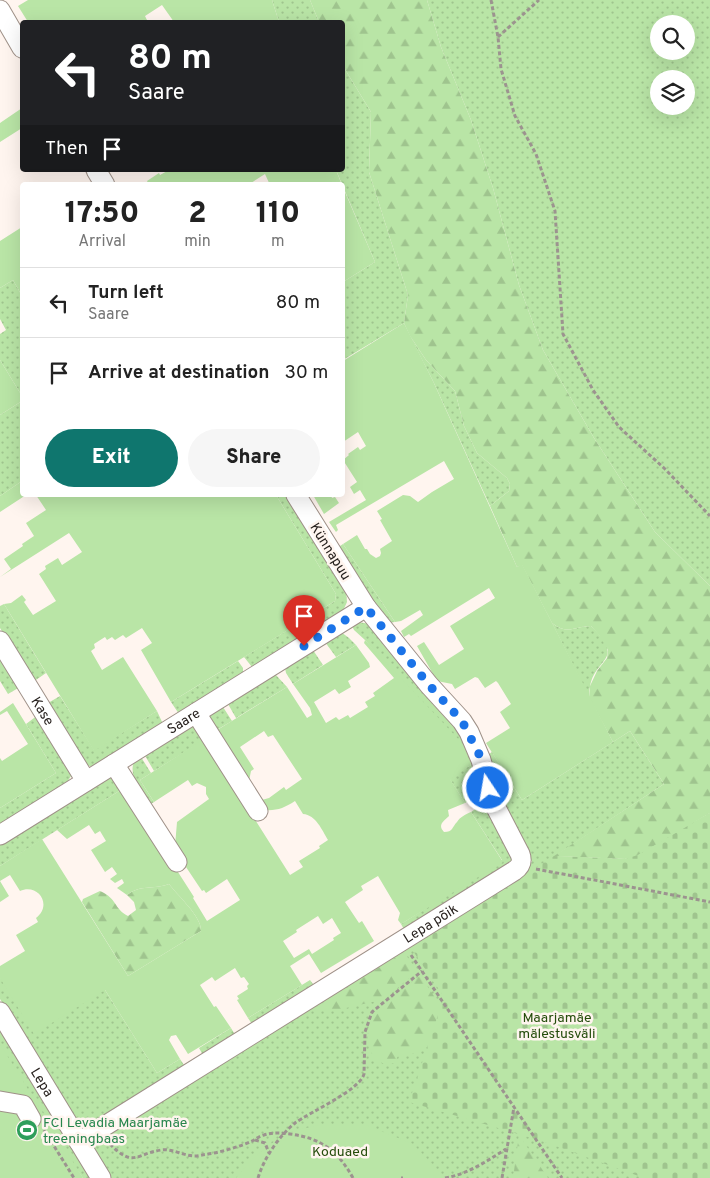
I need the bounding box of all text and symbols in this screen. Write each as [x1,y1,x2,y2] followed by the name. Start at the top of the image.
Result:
[650,15,695,115] map controls
[650,15,695,60] button: search
[128,37,212,81] text: 80 m
[45,40,110,105] icon: left
[650,70,695,115] button: layers
[128,80,185,107] text: Saare
[98,135,126,163] icon: arrive
[45,137,88,161] text: Then
[65,196,139,233] text: 17:50
[188,196,207,233] text: 2
[256,196,300,233] text: 110
[78,232,126,252] text: Arrival
[184,232,211,252] text: min
[271,232,285,252] text: m
[88,281,164,305] text: Turn left
[45,289,73,317] icon: left
[276,291,320,315] text: 80 m
[88,305,129,325] text: Saare
[45,359,73,387] icon: arrive
[88,361,269,385] text: Arrive at destination
[284,361,328,385] text: 30 m
[45,429,178,487] button: Exit
[188,429,320,487] button: Share
[305,520,354,584] street label: Künnapuu
[283,595,325,646] pin
[290,602,318,630] icon: arrive
[26,694,57,729] street label: Kase
[164,705,204,739] street label: Saare
[461,761,513,813] position arrow
[401,901,462,948] street label: Lepa põik
[518,1010,596,1043] park label: Maarjamäe mälestusväli
[26,1065,57,1100] street label: Lepa
[43,1115,187,1148] place label: FCI Levadia Maarjamäe treeningbaas
[15,1118,39,1142] sports icon: FCI Levadia Maarjamäe treeningbaas
[312,1144,368,1161] park label: Koduaed

